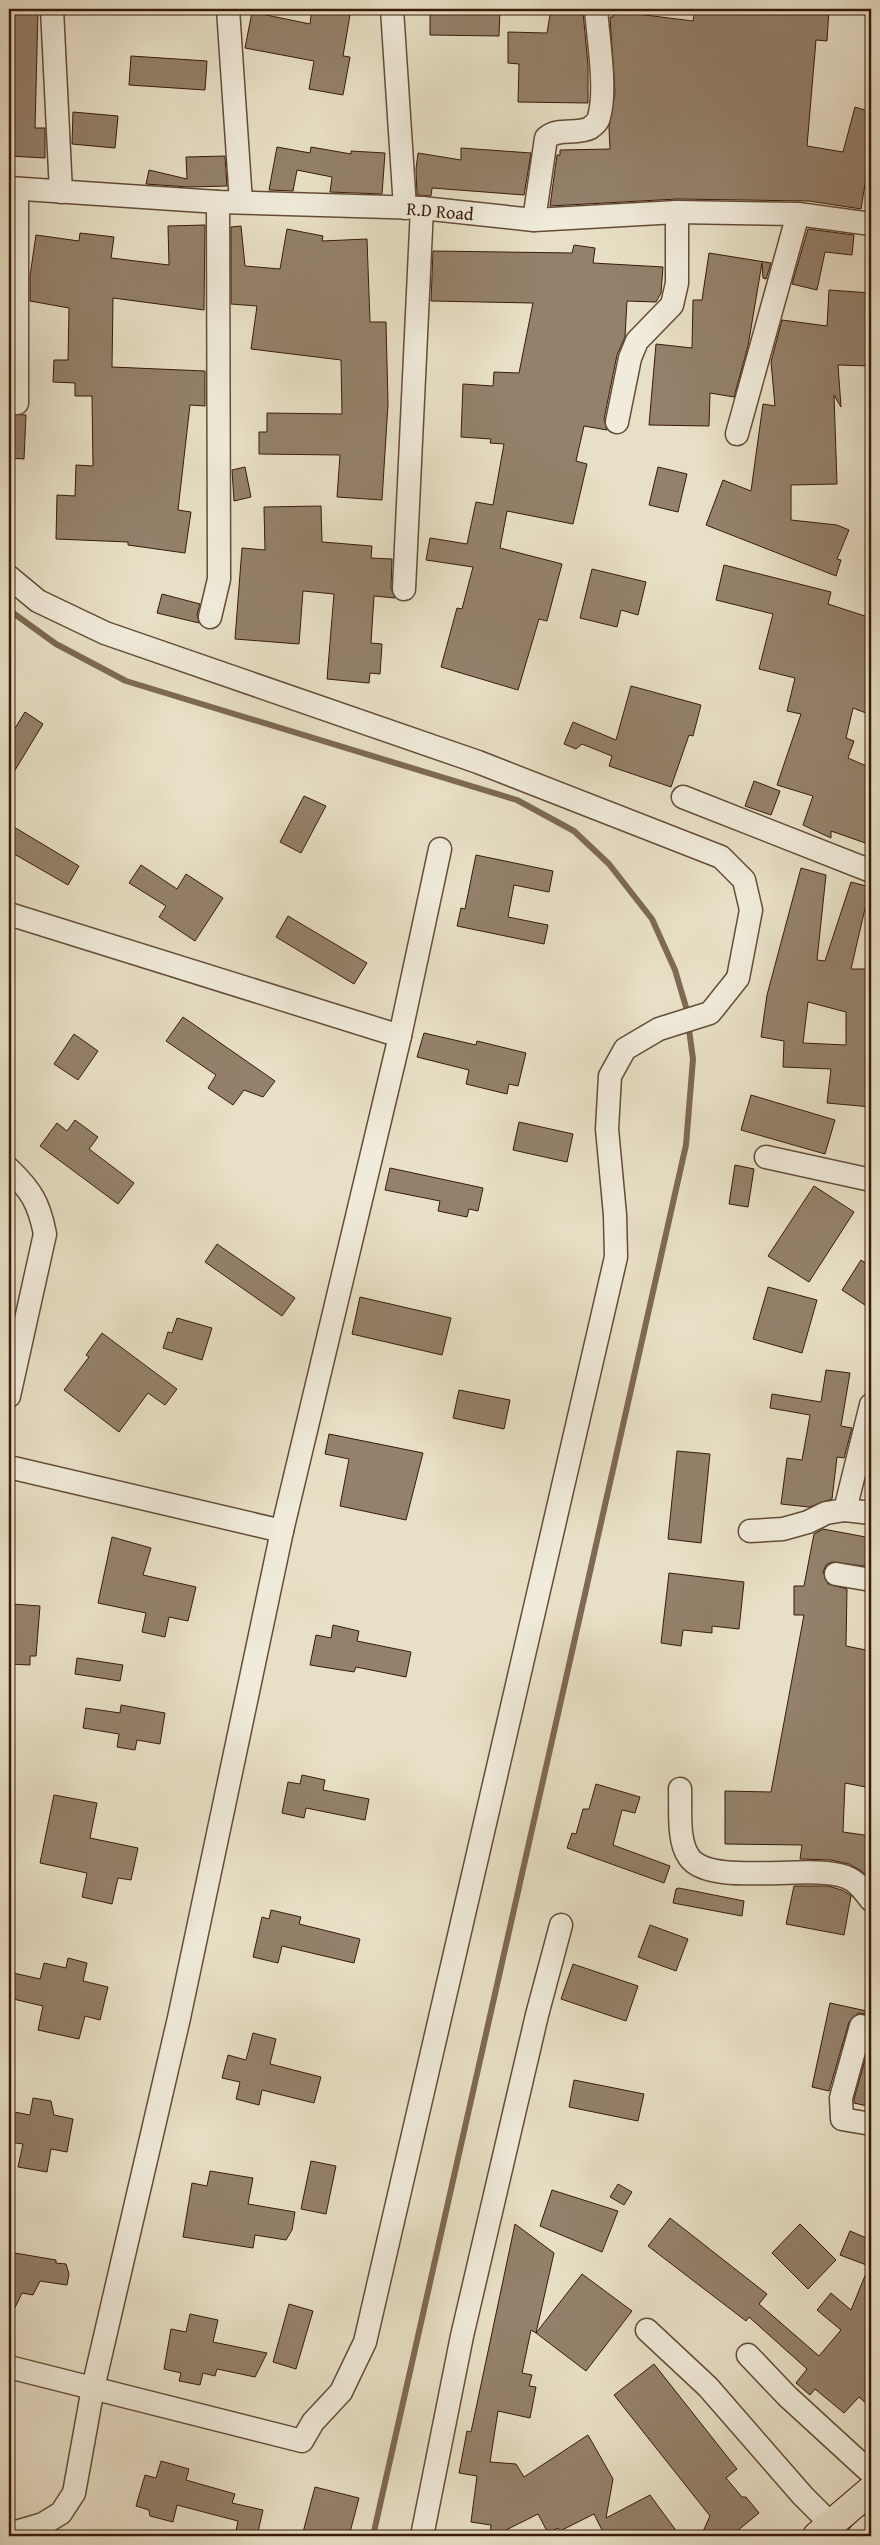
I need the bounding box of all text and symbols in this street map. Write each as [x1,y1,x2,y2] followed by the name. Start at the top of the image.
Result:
[405,195,475,227] street label: R.D Road

